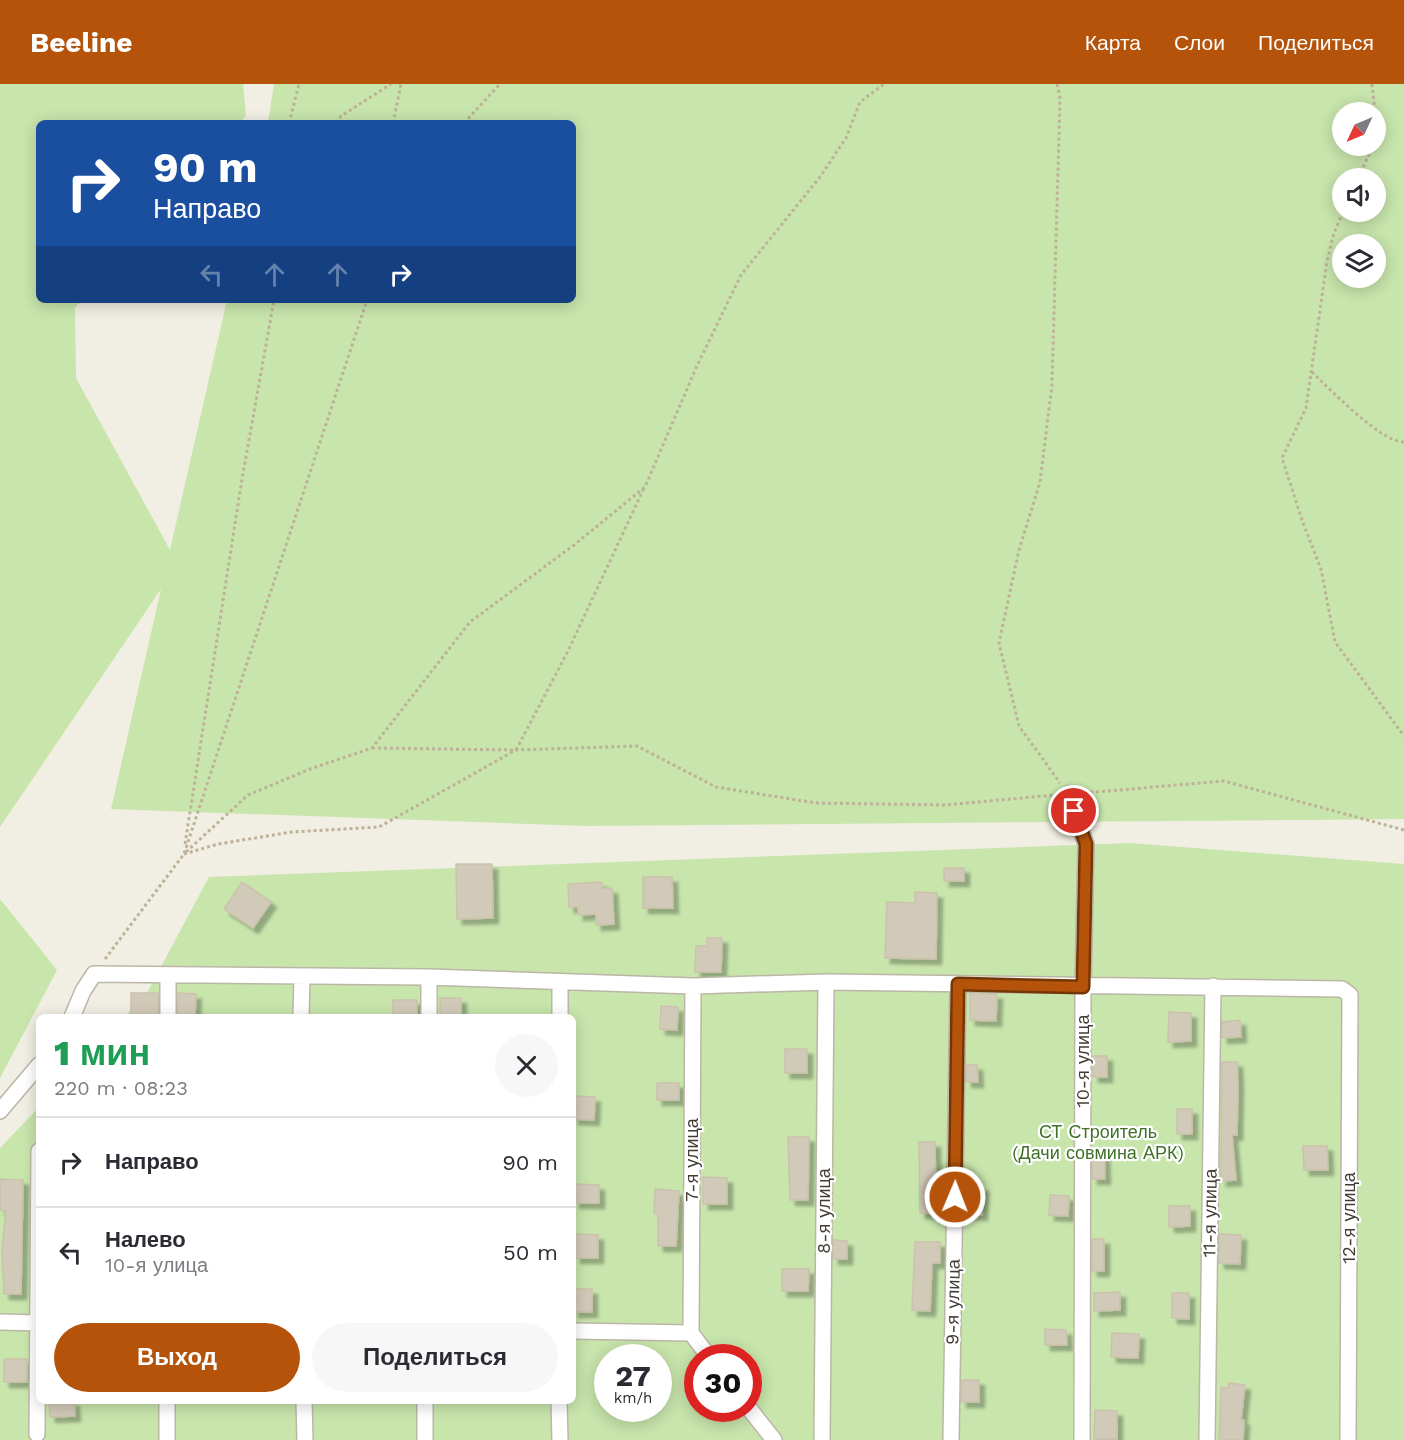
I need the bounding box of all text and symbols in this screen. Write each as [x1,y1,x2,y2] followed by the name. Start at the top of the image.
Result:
[30,26,132,59] text: Beeline
[1085,30,1141,55] text: Карта
[1174,30,1225,55] text: Слои
[1258,30,1374,55] text: Поделиться
[1332,102,1386,156] north arrow
[1332,102,1386,288] map controls
[153,143,257,192] text: 90 m
[54,144,132,222] icon: right
[1332,168,1386,222] button: sound
[153,193,261,225] text: Направо
[1332,234,1386,288] button: layers
[195,258,228,291] icon: left
[258,258,291,291] icon: ahead
[321,258,354,291] icon: ahead
[384,258,417,291] icon: right
[1048,785,1099,836] pin
[1057,794,1090,827] icon: arrive
[1072,1014,1093,1107] street label: 10-я улица
[54,1032,150,1074] text: 1 мин
[495,1034,558,1097] button: close
[54,1076,188,1100] text: 220 m · 08:23
[681,1117,702,1202] street label: 7-я улица
[1012,1121,1184,1163] park label: СТ Строитель (Дачи совмина АРК)
[54,1146,87,1179] icon: right
[105,1149,199,1174] text: Направо
[502,1150,558,1175] text: 90 m
[923,1165,987,1229] position arrow
[813,1167,834,1254] street label: 8-я улица
[1198,1168,1221,1257] street label: 11-я улица
[1338,1171,1359,1264] street label: 12-я улица
[105,1227,186,1252] text: Налево
[54,1236,87,1269] icon: left
[503,1240,558,1265] text: 50 m
[105,1253,208,1277] text: 10-я улица
[941,1258,964,1345] street label: 9-я улица
[54,1323,300,1392] button: Выход
[312,1323,558,1392] button: Поделиться
[684,1344,762,1422] speed limit sign: 30
[615,1358,651,1393] text: 27
[614,1389,652,1407] text: km/h

